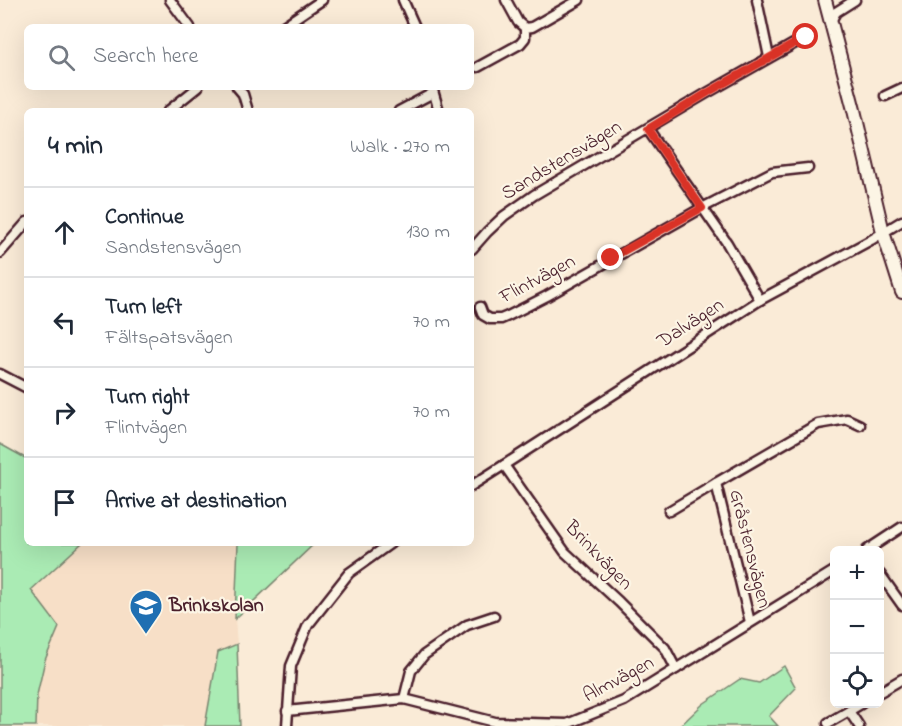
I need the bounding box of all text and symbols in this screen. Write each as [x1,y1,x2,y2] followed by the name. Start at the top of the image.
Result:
[792,23,818,49] route start
[24,24,474,90] search box
[45,41,78,74] icon: search
[93,41,198,73] text: Search here
[496,113,629,209] street label: Sandstensvägen
[48,128,103,166] text: 4 min
[350,133,450,162] text: Walk · 270 m
[105,202,184,234] text: Continue
[48,216,81,249] icon: ahead
[406,218,450,247] text: 130 m
[105,234,241,263] text: Sandstensvägen
[597,244,623,270] route end
[494,248,582,313] street label: Flintvägen
[651,291,731,358] street label: Dalvägen
[105,292,182,324] text: Turn left
[48,306,81,339] icon: left
[413,308,450,337] text: 70 m
[105,324,233,353] text: Fältspatsvägen
[105,382,190,414] text: Turn right
[48,396,81,429] icon: right
[413,398,450,427] text: 70 m
[105,414,187,443] text: Flintvägen
[48,486,81,519] icon: arrive
[105,486,287,518] text: Arrive at destination
[719,487,778,612] street label: Gråstensvägen
[556,514,639,598] street label: Brinkvägen
[830,546,884,708] map controls
[830,546,884,600] button: +
[128,588,164,635] school or university icon: Brinkskolan
[168,592,264,621] place label: Brinkskolan
[830,600,884,654] button: −
[578,649,660,712] street label: Almvägen
[830,654,884,708] button: locate

